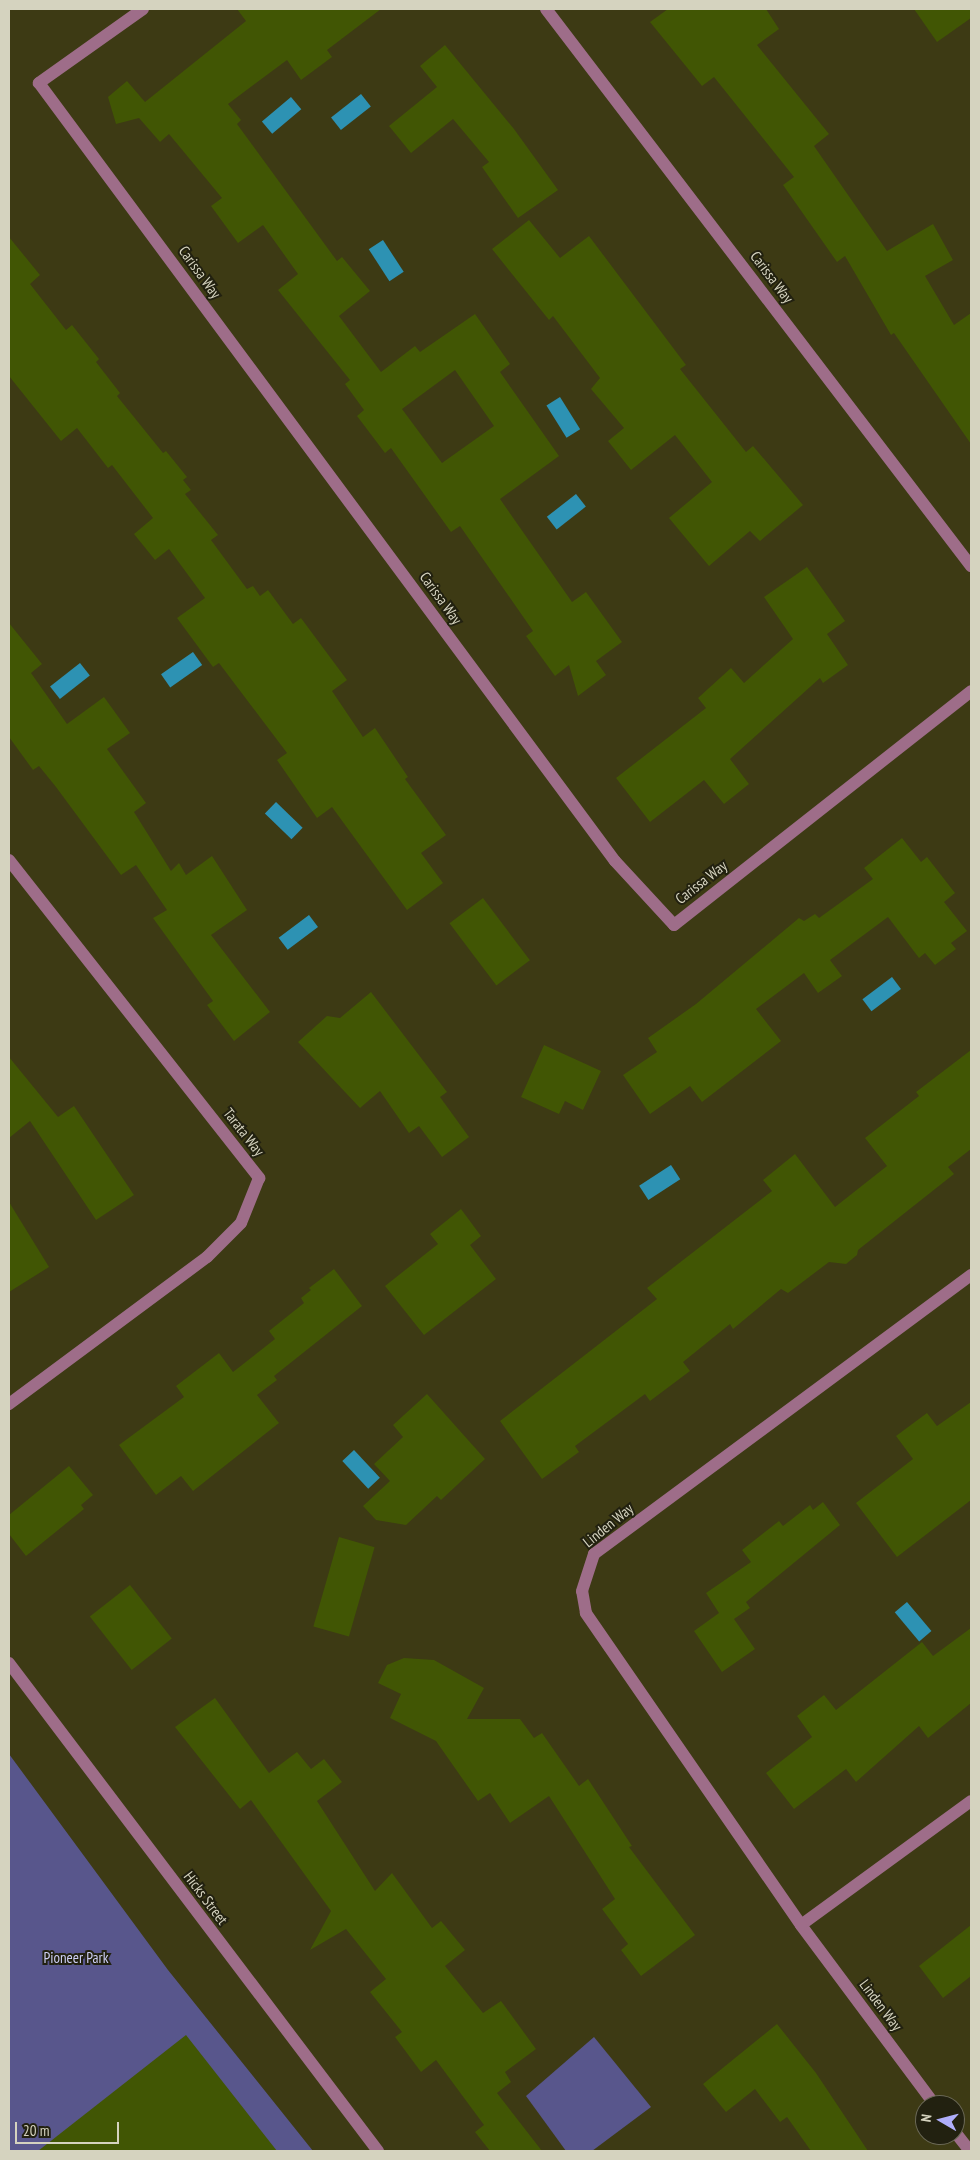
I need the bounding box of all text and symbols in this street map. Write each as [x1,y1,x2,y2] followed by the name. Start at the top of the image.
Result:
[175,242,225,302] street label: Carissa Way
[747,247,797,307] street label: Carissa Way
[416,568,466,628] street label: Carissa Way
[672,856,730,908] street label: Carissa Way
[220,1104,268,1160] street label: Tarata Way
[579,1499,637,1551] street label: Linden Way
[180,1868,232,1928] street label: Hicks Street
[44,1949,108,1967] park label: Pioneer Park
[856,1976,906,2034] street label: Linden Way
[915,2095,965,2145] north arrow
[18,2112,121,2144] scale bar
[917,2113,936,2123] text: N
[23,2121,49,2140] text: 20 m

